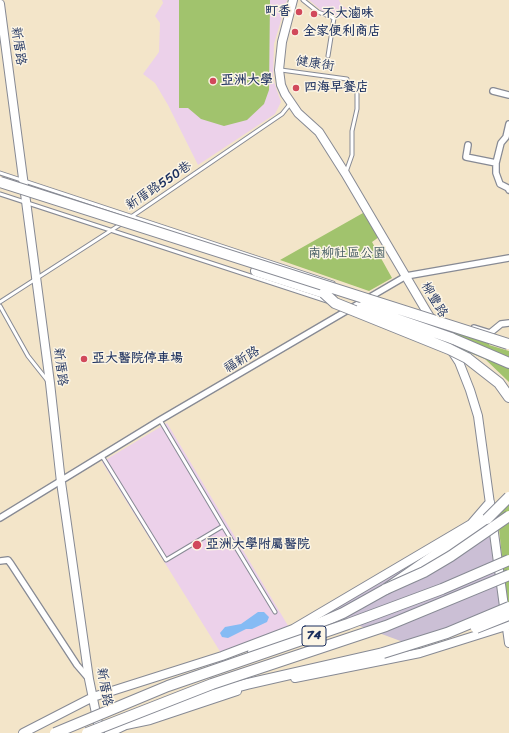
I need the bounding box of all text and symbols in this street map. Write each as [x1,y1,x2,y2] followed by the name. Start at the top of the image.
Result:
[265,4,291,20] place label: 町香
[322,6,374,22] place label: 不大滷味
[294,7,304,17] marker: 町香
[309,9,319,19] marker: 不大滷味
[303,24,381,40] place label: 全家便利商店
[8,26,28,66] street label: 新厝路
[290,27,300,37] marker: 全家便利商店
[295,53,335,75] street label: 健康街
[221,73,273,89] place label: 亞洲大學
[208,76,218,86] marker: 亞洲大學
[304,80,369,96] place label: 四海早餐店
[291,83,301,93] marker: 四海早餐店
[123,158,195,214] street label: 新厝路550巷
[308,246,386,262] park label: 南柳社區公園
[417,279,451,321] street label: 柳豐路
[221,343,263,377] street label: 福新路
[50,347,70,387] street label: 新厝路
[92,351,183,367] place label: 亞大醫院停車場
[79,354,89,364] marker: 亞大醫院停車場
[206,537,310,553] place label: 亞洲大學附屬醫院
[191,539,203,551] marker: 亞洲大學附屬醫院
[302,626,326,646] road number: 74
[93,666,115,708] street label: 新厝路

